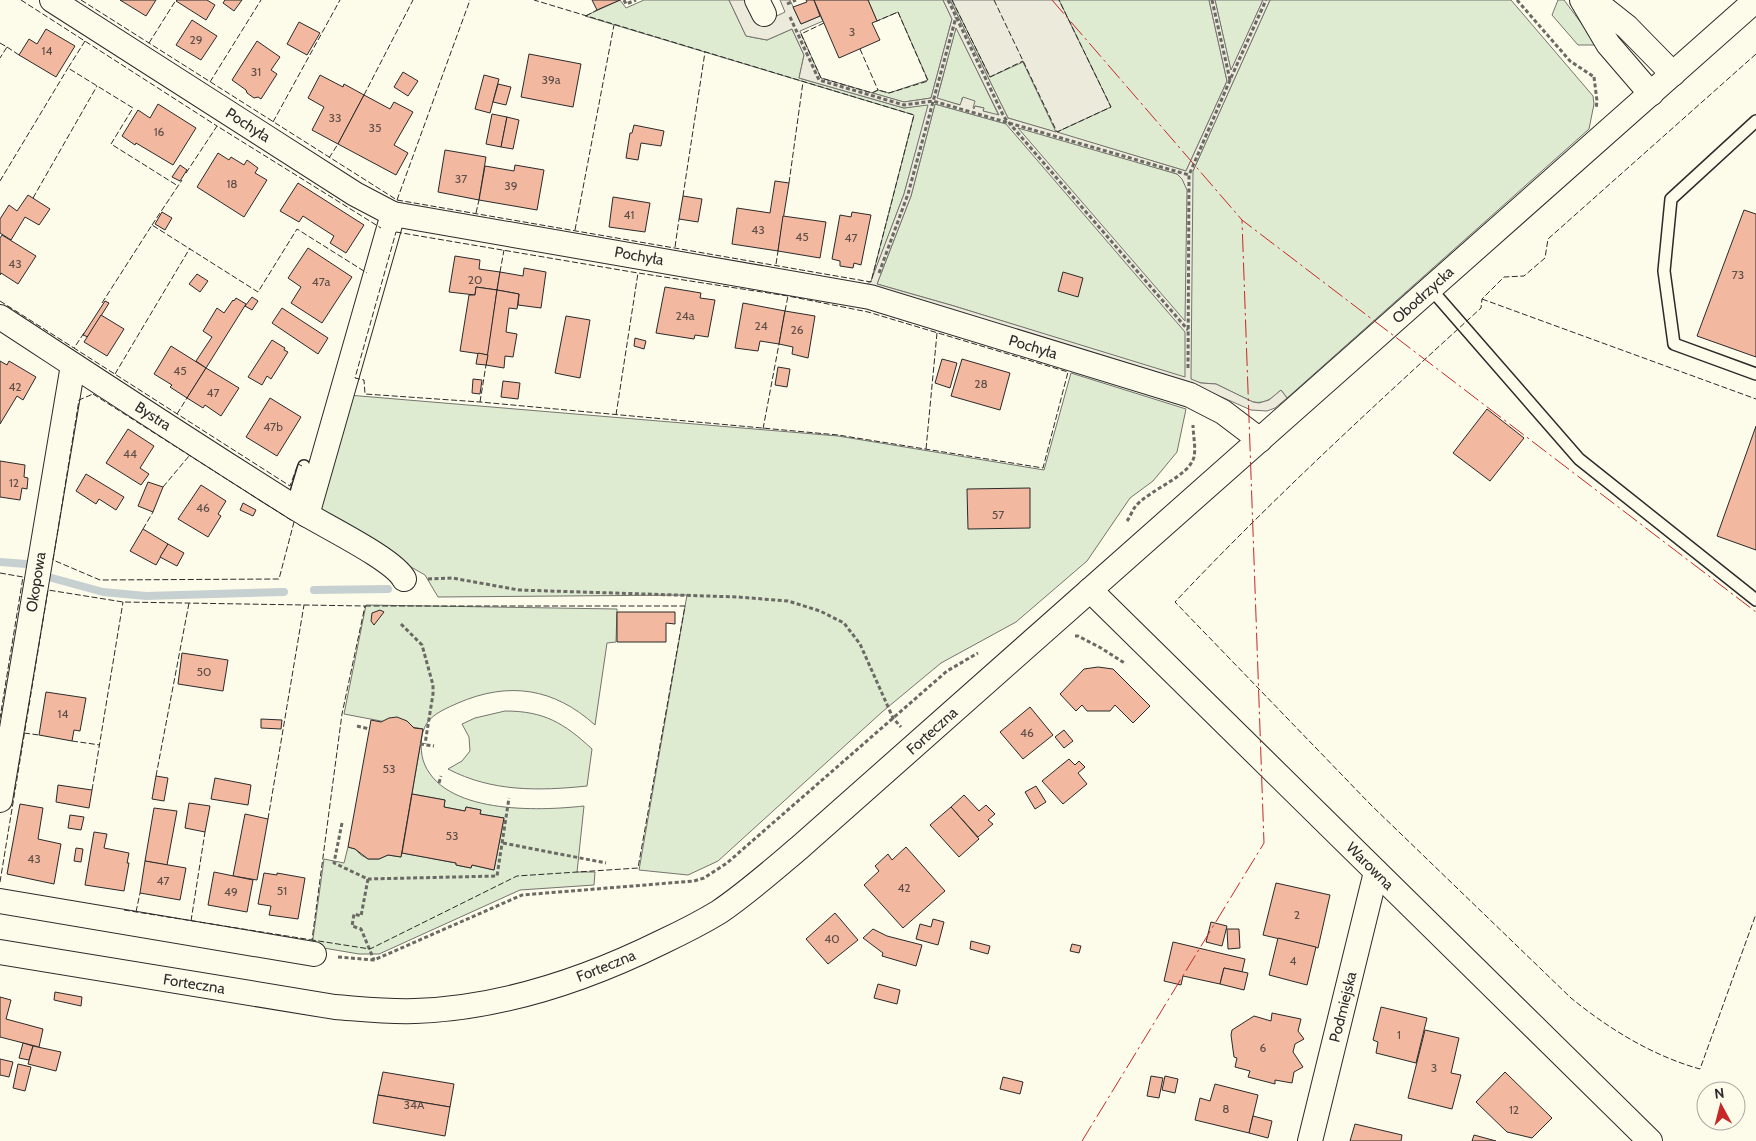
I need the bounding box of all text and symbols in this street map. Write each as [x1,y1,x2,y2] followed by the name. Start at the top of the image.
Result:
[849,24,855,39] house number: 3
[189,32,203,47] house number: 29
[42,43,52,58] house number: 14
[251,64,261,79] house number: 31
[541,72,561,87] house number: 39a
[222,104,274,147] street label: Pochyła
[329,110,341,125] house number: 33
[369,120,381,135] house number: 35
[154,124,165,139] house number: 16
[455,171,467,186] house number: 37
[226,176,238,191] house number: 18
[504,178,518,193] house number: 39
[624,207,634,222] house number: 41
[751,222,765,237] house number: 43
[795,229,809,244] house number: 45
[845,230,857,245] house number: 47
[613,243,666,269] street label: Pochyła
[8,256,22,271] house number: 43
[1389,262,1458,327] street label: Obodrzycka
[1732,267,1744,282] house number: 73
[468,272,482,287] house number: 20
[312,274,330,289] house number: 47a
[676,308,695,323] house number: 24a
[754,318,768,333] house number: 24
[790,322,804,337] house number: 26
[1007,331,1060,363] street label: Pochyła
[173,363,187,378] house number: 45
[974,376,988,391] house number: 28
[8,379,22,394] house number: 42
[207,385,219,400] house number: 47
[132,398,175,435] street label: Bystra
[263,419,283,434] house number: 47b
[123,446,137,461] house number: 44
[9,475,19,490] house number: 12
[196,500,210,515] house number: 46
[992,507,1004,522] house number: 57
[22,550,50,613] street label: Okopowa
[197,664,211,679] house number: 50
[903,703,962,759] street label: Forteczna
[58,706,68,721] house number: 14
[1020,725,1034,740] house number: 46
[383,761,395,776] house number: 53
[446,828,458,843] house number: 53
[1342,838,1398,894] street label: Warowna
[27,851,41,866] house number: 43
[157,873,169,888] house number: 47
[897,880,911,895] house number: 42
[277,883,287,898] house number: 51
[224,884,238,899] house number: 49
[1294,907,1300,922] house number: 2
[824,931,840,946] house number: 40
[574,946,639,986] street label: Forteczna
[1290,953,1297,968] house number: 4
[1326,969,1361,1044] street label: Podmiejska
[162,970,227,998] street label: Forteczna
[1397,1027,1401,1042] house number: 1
[1260,1040,1267,1055] house number: 6
[1431,1060,1437,1075] house number: 3
[1696,1081,1746,1131] north arrow
[1713,1084,1725,1103] text: N
[404,1097,425,1112] house number: 34A
[1222,1101,1230,1116] house number: 8
[1509,1102,1519,1117] house number: 12

